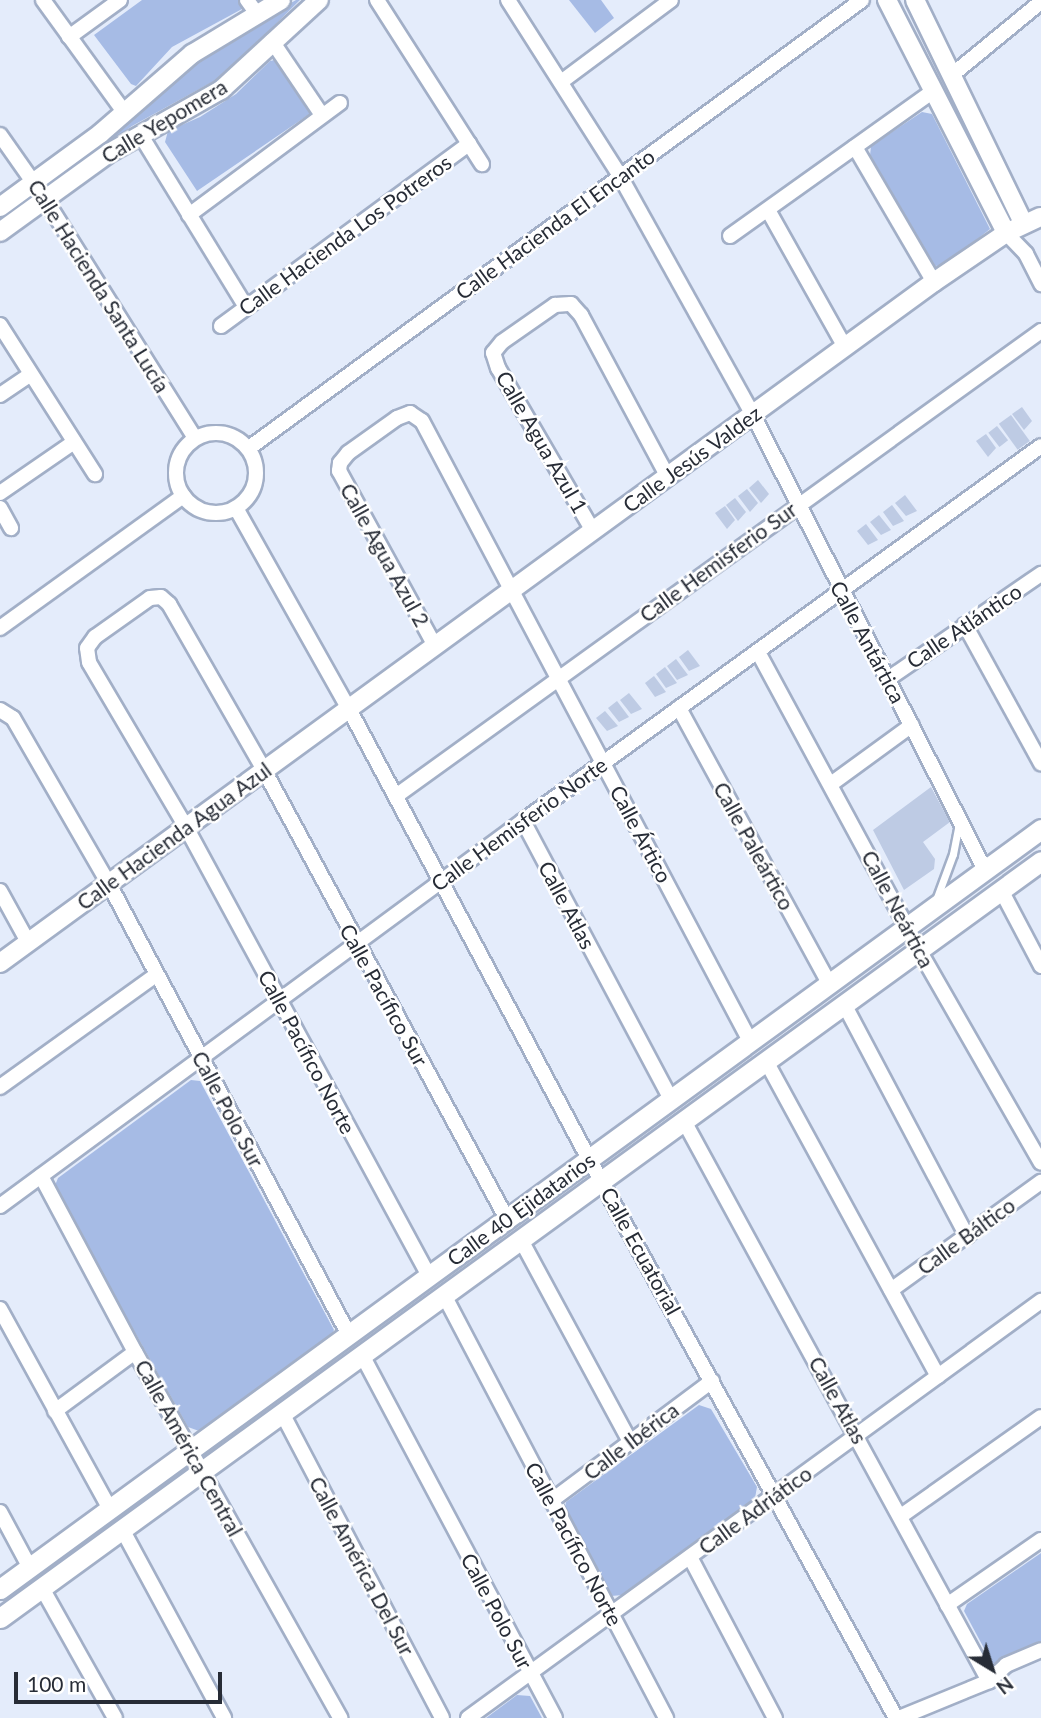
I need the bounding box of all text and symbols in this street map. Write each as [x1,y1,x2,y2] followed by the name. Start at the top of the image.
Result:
[96,73,232,169] street label: Calle Yepomera
[451,143,659,305] street label: Calle Hacienda El Encanto
[234,149,456,321] street label: Calle Hacienda Los Potreros
[23,175,175,397] street label: Calle Hacienda Santa Lucía
[491,366,593,518] street label: Calle Agua Azul 1
[617,400,767,518] street label: Calle Jesús Valdez
[335,478,435,632] street label: Calle Agua Azul 2
[635,497,801,627] street label: Calle Hemisferio Sur
[825,576,911,708] street label: Calle Antártica
[902,578,1026,674] street label: Calle Atlántico
[426,752,612,896] street label: Calle Hemisferio Norte
[71,757,277,915] street label: Calle Hacienda Agua Azul
[708,778,800,914] street label: Calle Paleártico
[605,781,677,887] street label: Calle Ártico
[857,846,939,972] street label: Calle Neártica
[533,857,601,953] street label: Calle Atlas
[335,920,433,1070] street label: Calle Pacífico Sur
[253,966,361,1138] street label: Calle Pacífico Norte
[187,1047,269,1171] street label: Calle Polo Sur
[442,1147,600,1271] street label: Calle 40 Ejidatarios
[596,1183,686,1319] street label: Calle Ecuatorial
[912,1192,1020,1280] street label: Calle Báltico
[804,1352,872,1448] street label: Calle Atlas
[130,1355,248,1541] street label: Calle América Central
[578,1397,684,1485] street label: Calle Ibérica
[520,1458,628,1630] street label: Calle Pacífico Norte
[693,1460,817,1560] street label: Calle Adriático
[304,1472,420,1660] street label: Calle América Del Sur
[456,1549,538,1673] street label: Calle Polo Sur
[957,1634,1027,1704] north arrow
[18,1658,226,1702] scale bar
[27,1671,86,1696] text: 100 m
[992,1672,1018,1700] text: N

